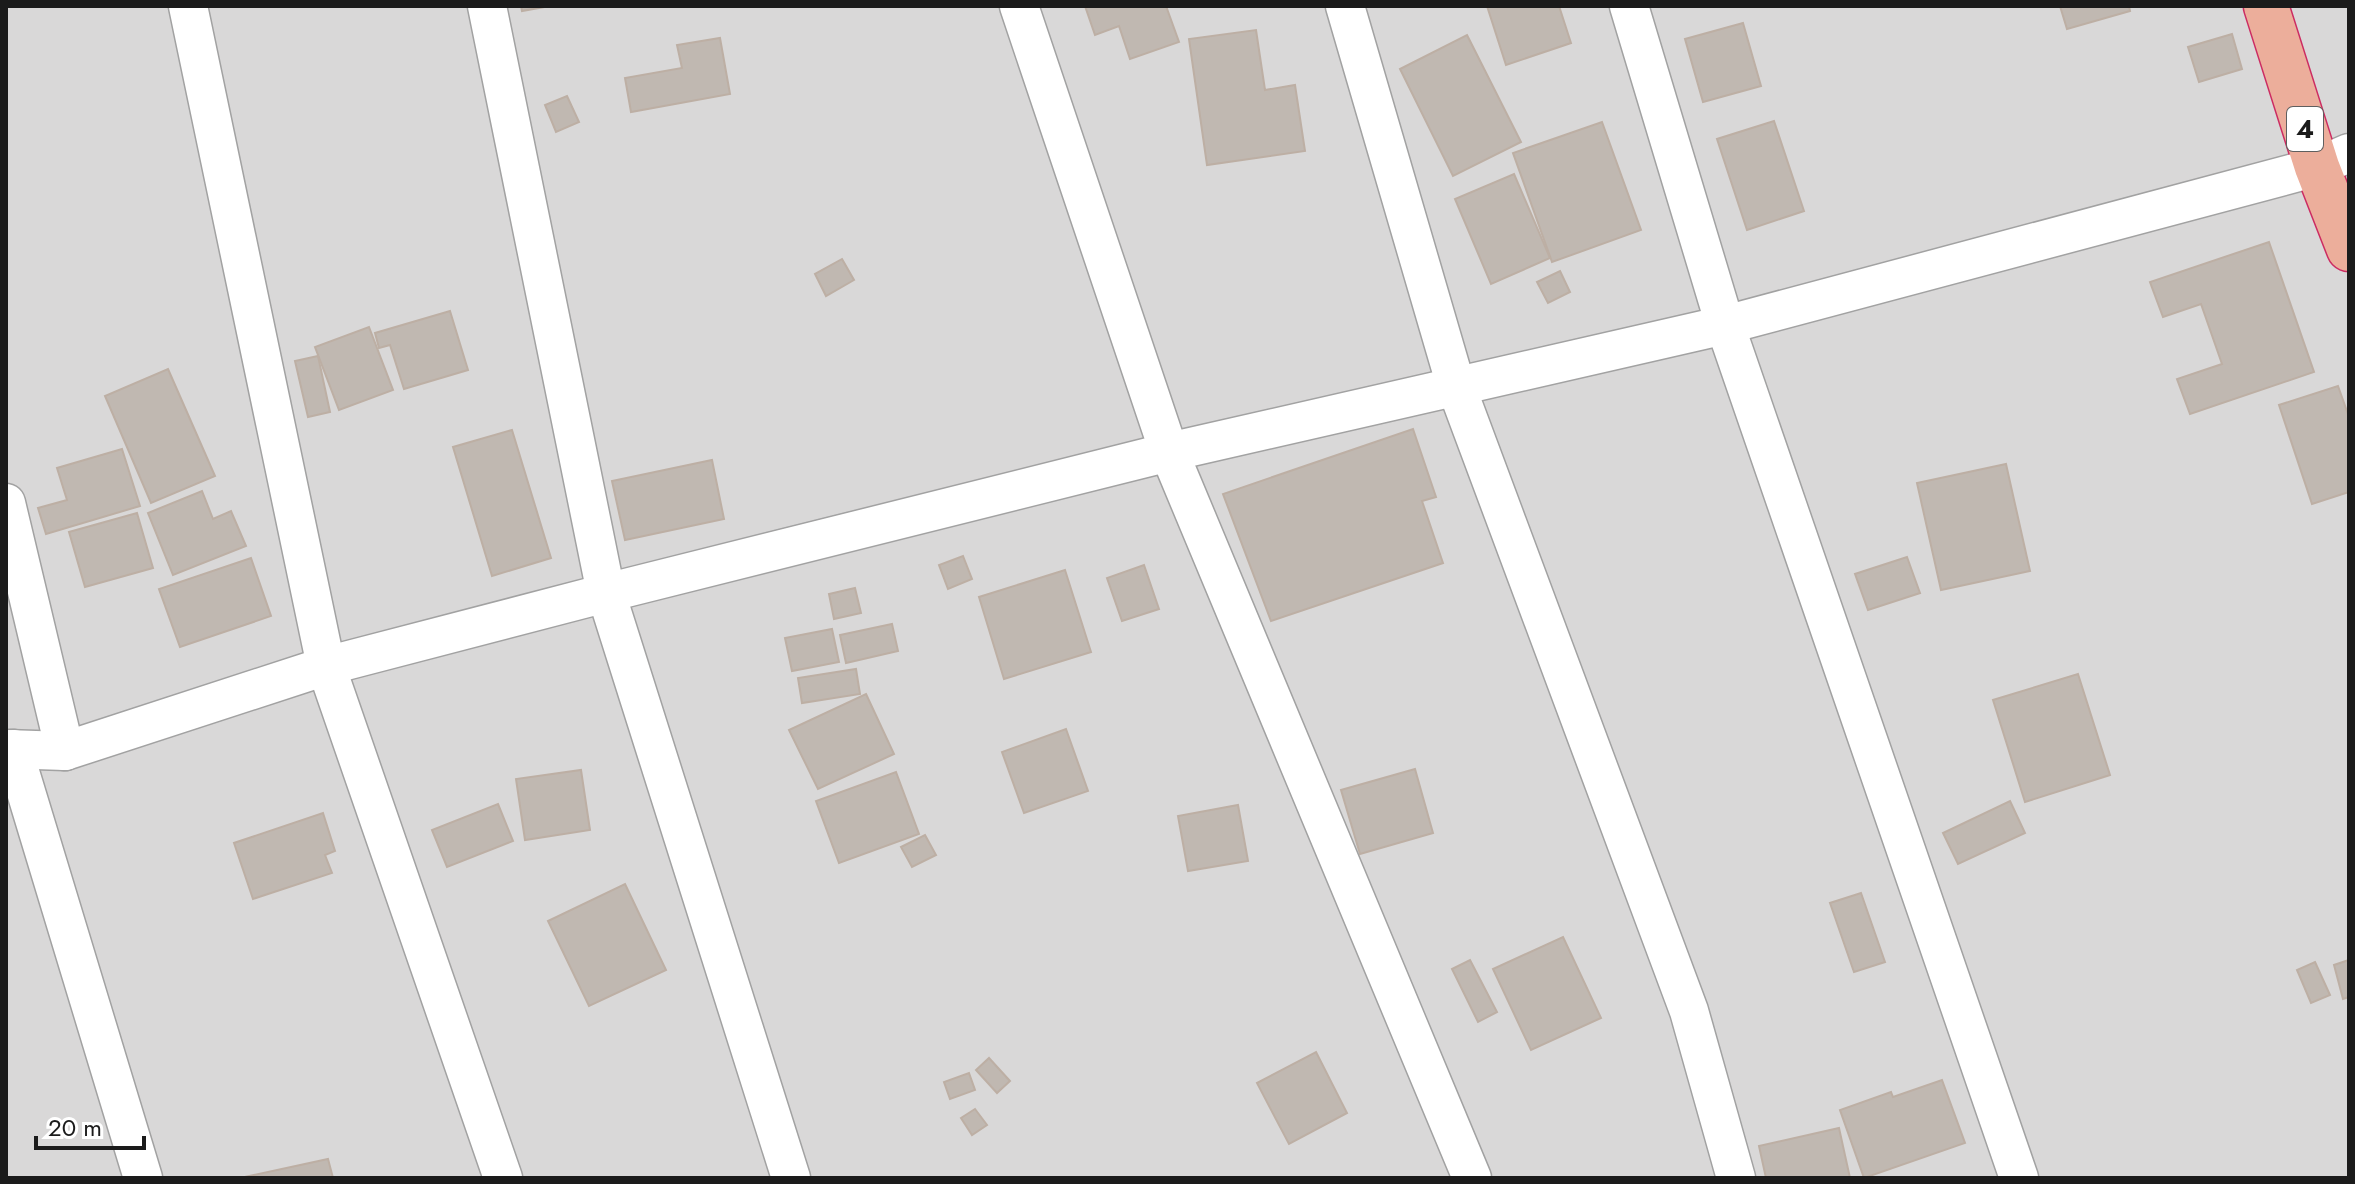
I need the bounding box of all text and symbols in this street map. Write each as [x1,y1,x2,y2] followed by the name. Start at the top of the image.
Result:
[2287,107,2323,151] road number: 4
[36,1100,144,1150] scale bar
[48,1110,102,1145] text: 20 m

